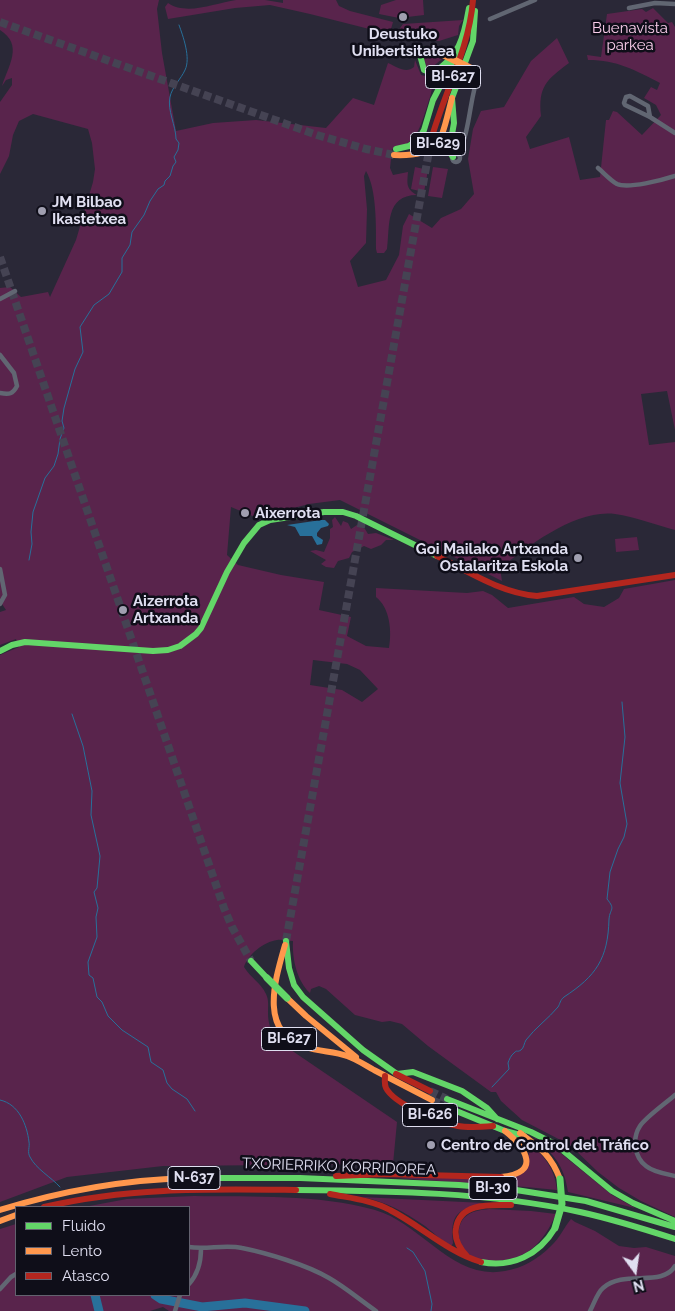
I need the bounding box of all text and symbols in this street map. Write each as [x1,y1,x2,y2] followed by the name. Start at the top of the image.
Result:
[397,11,409,23] marker: Deustuko Unibertsitatea
[592,19,668,54] park label: Buenavista parkea
[352,25,454,60] place label: Deustuko Unibertsitatea
[426,66,480,88] road number: BI-627
[410,132,466,156] road number: BI-629
[52,193,126,228] place label: JM Bilbao Ikastetxea
[36,205,48,217] marker: JM Bilbao Ikastetxea
[255,504,320,522] place label: Aixerrota
[239,507,251,519] marker: Aixerrota
[416,540,568,575] place label: Goi Mailako Artxanda Ostalaritza Eskola
[572,552,584,564] marker: Goi Mailako Artxanda Ostalaritza Eskola
[133,592,198,627] place label: Aizerrota Artxanda
[117,604,129,616] marker: Aizerrota Artxanda
[262,1028,316,1050] road number: BI-627
[402,1104,458,1126] road number: BI-626
[441,1136,649,1154] place label: Centro de Control del Tráfico
[425,1139,437,1151] marker: Centro de Control del Tráfico
[242,1155,436,1179] street label: TXORIERRIKO KORRIDOREA
[168,1166,220,1190] road number: N-637
[469,1176,517,1200] road number: BI-30
[15,1206,190,1296] legend
[62,1217,105,1235] text: Fluido
[62,1242,102,1260] text: Lento
[610,1246,660,1296] north arrow
[62,1267,109,1285] text: Atasco
[632,1276,646,1295] text: N

